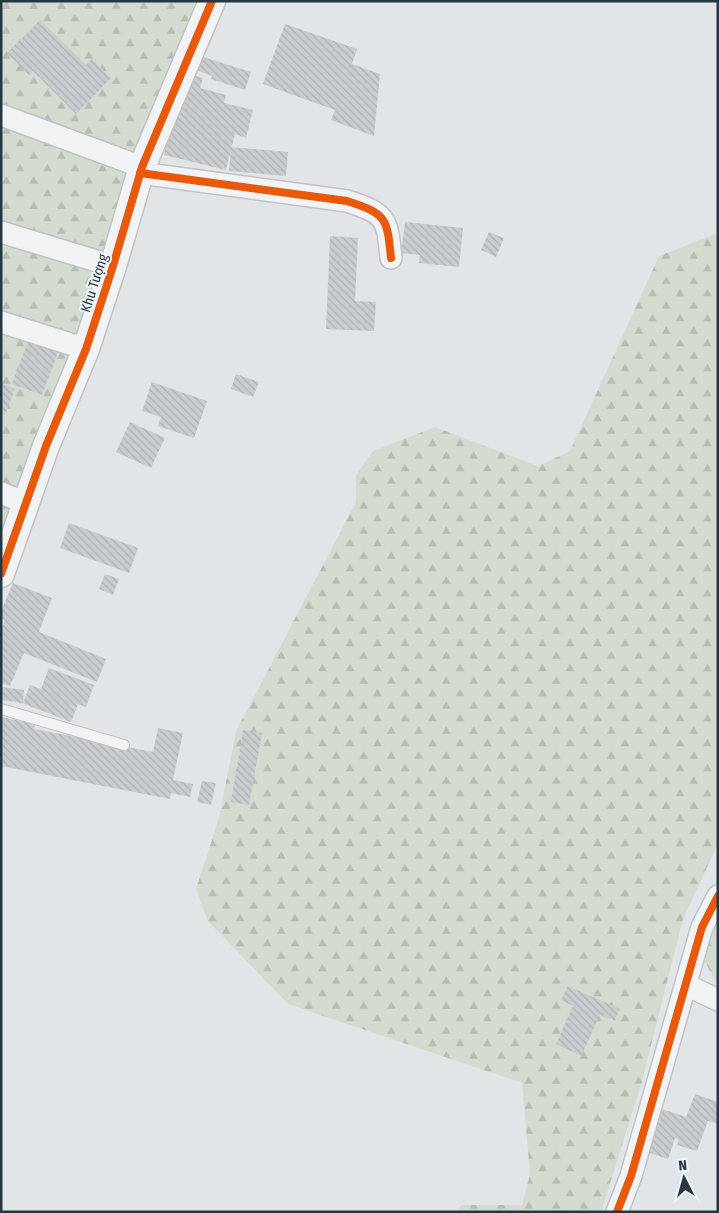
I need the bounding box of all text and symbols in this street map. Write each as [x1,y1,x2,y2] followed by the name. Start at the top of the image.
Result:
[77,251,112,314] street label: Khu Tượng
[659,1153,709,1203] north arrow
[678,1157,688,1174] text: N

